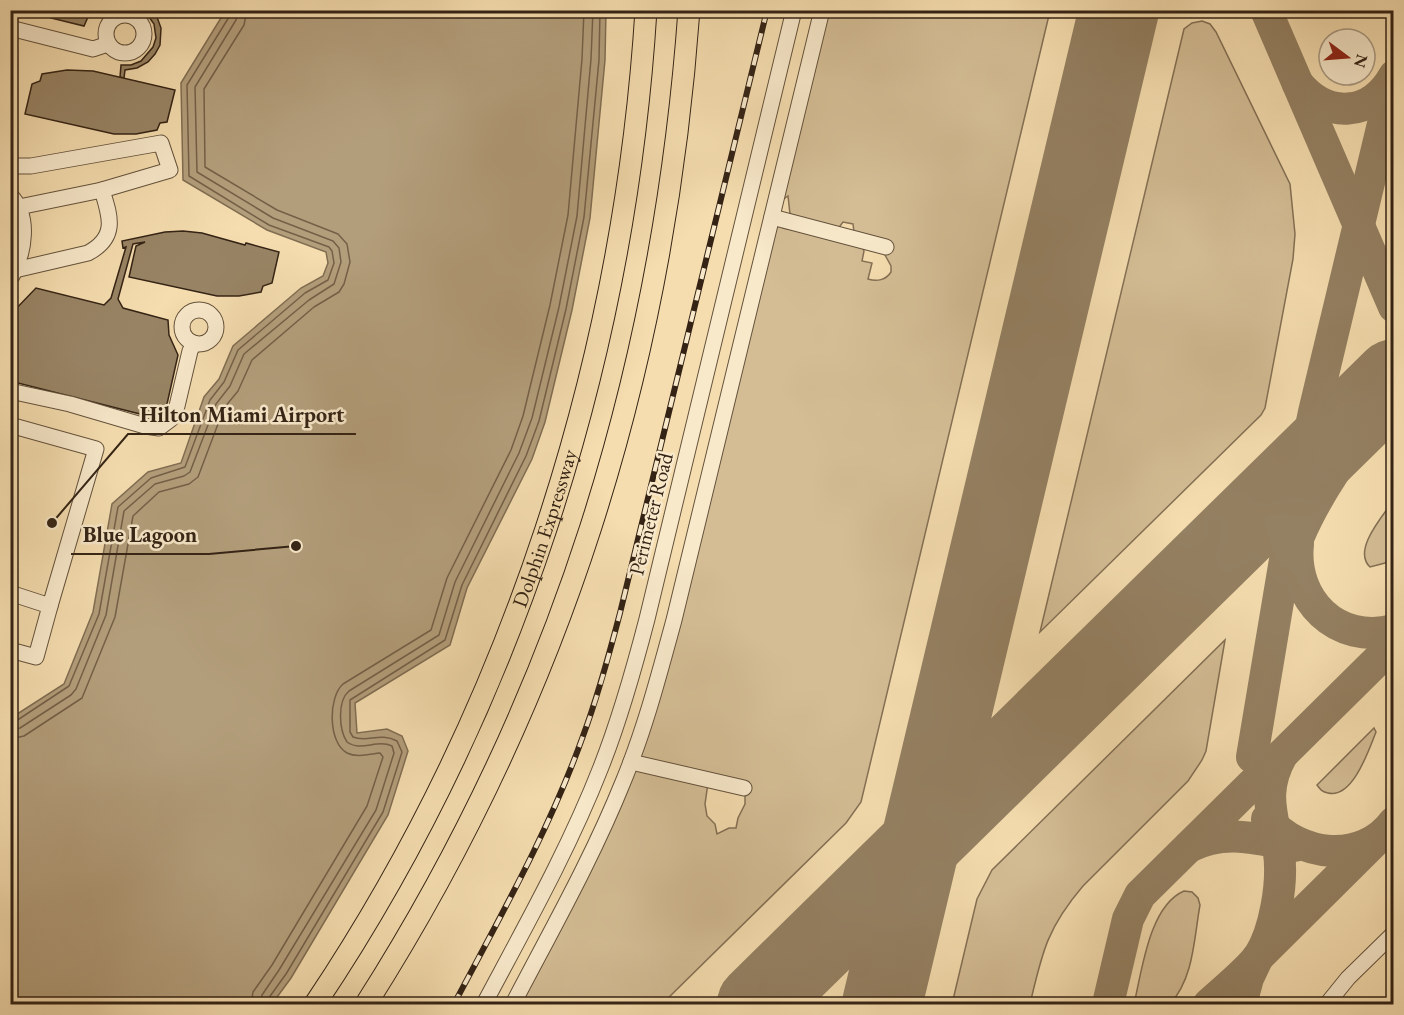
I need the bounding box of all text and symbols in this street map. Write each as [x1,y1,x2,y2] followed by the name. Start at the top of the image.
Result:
[1317,27,1377,87] north arrow
[1349,52,1373,70] text: N
[128,394,356,434] callout: Hilton Miami Airport
[140,400,345,429] text: Hilton Miami Airport
[505,445,583,611] street label: Dolphin Expressway
[622,449,679,578] street label: Perimeter Road
[71,514,209,554] callout: Blue Lagoon
[83,520,198,549] text: Blue Lagoon

